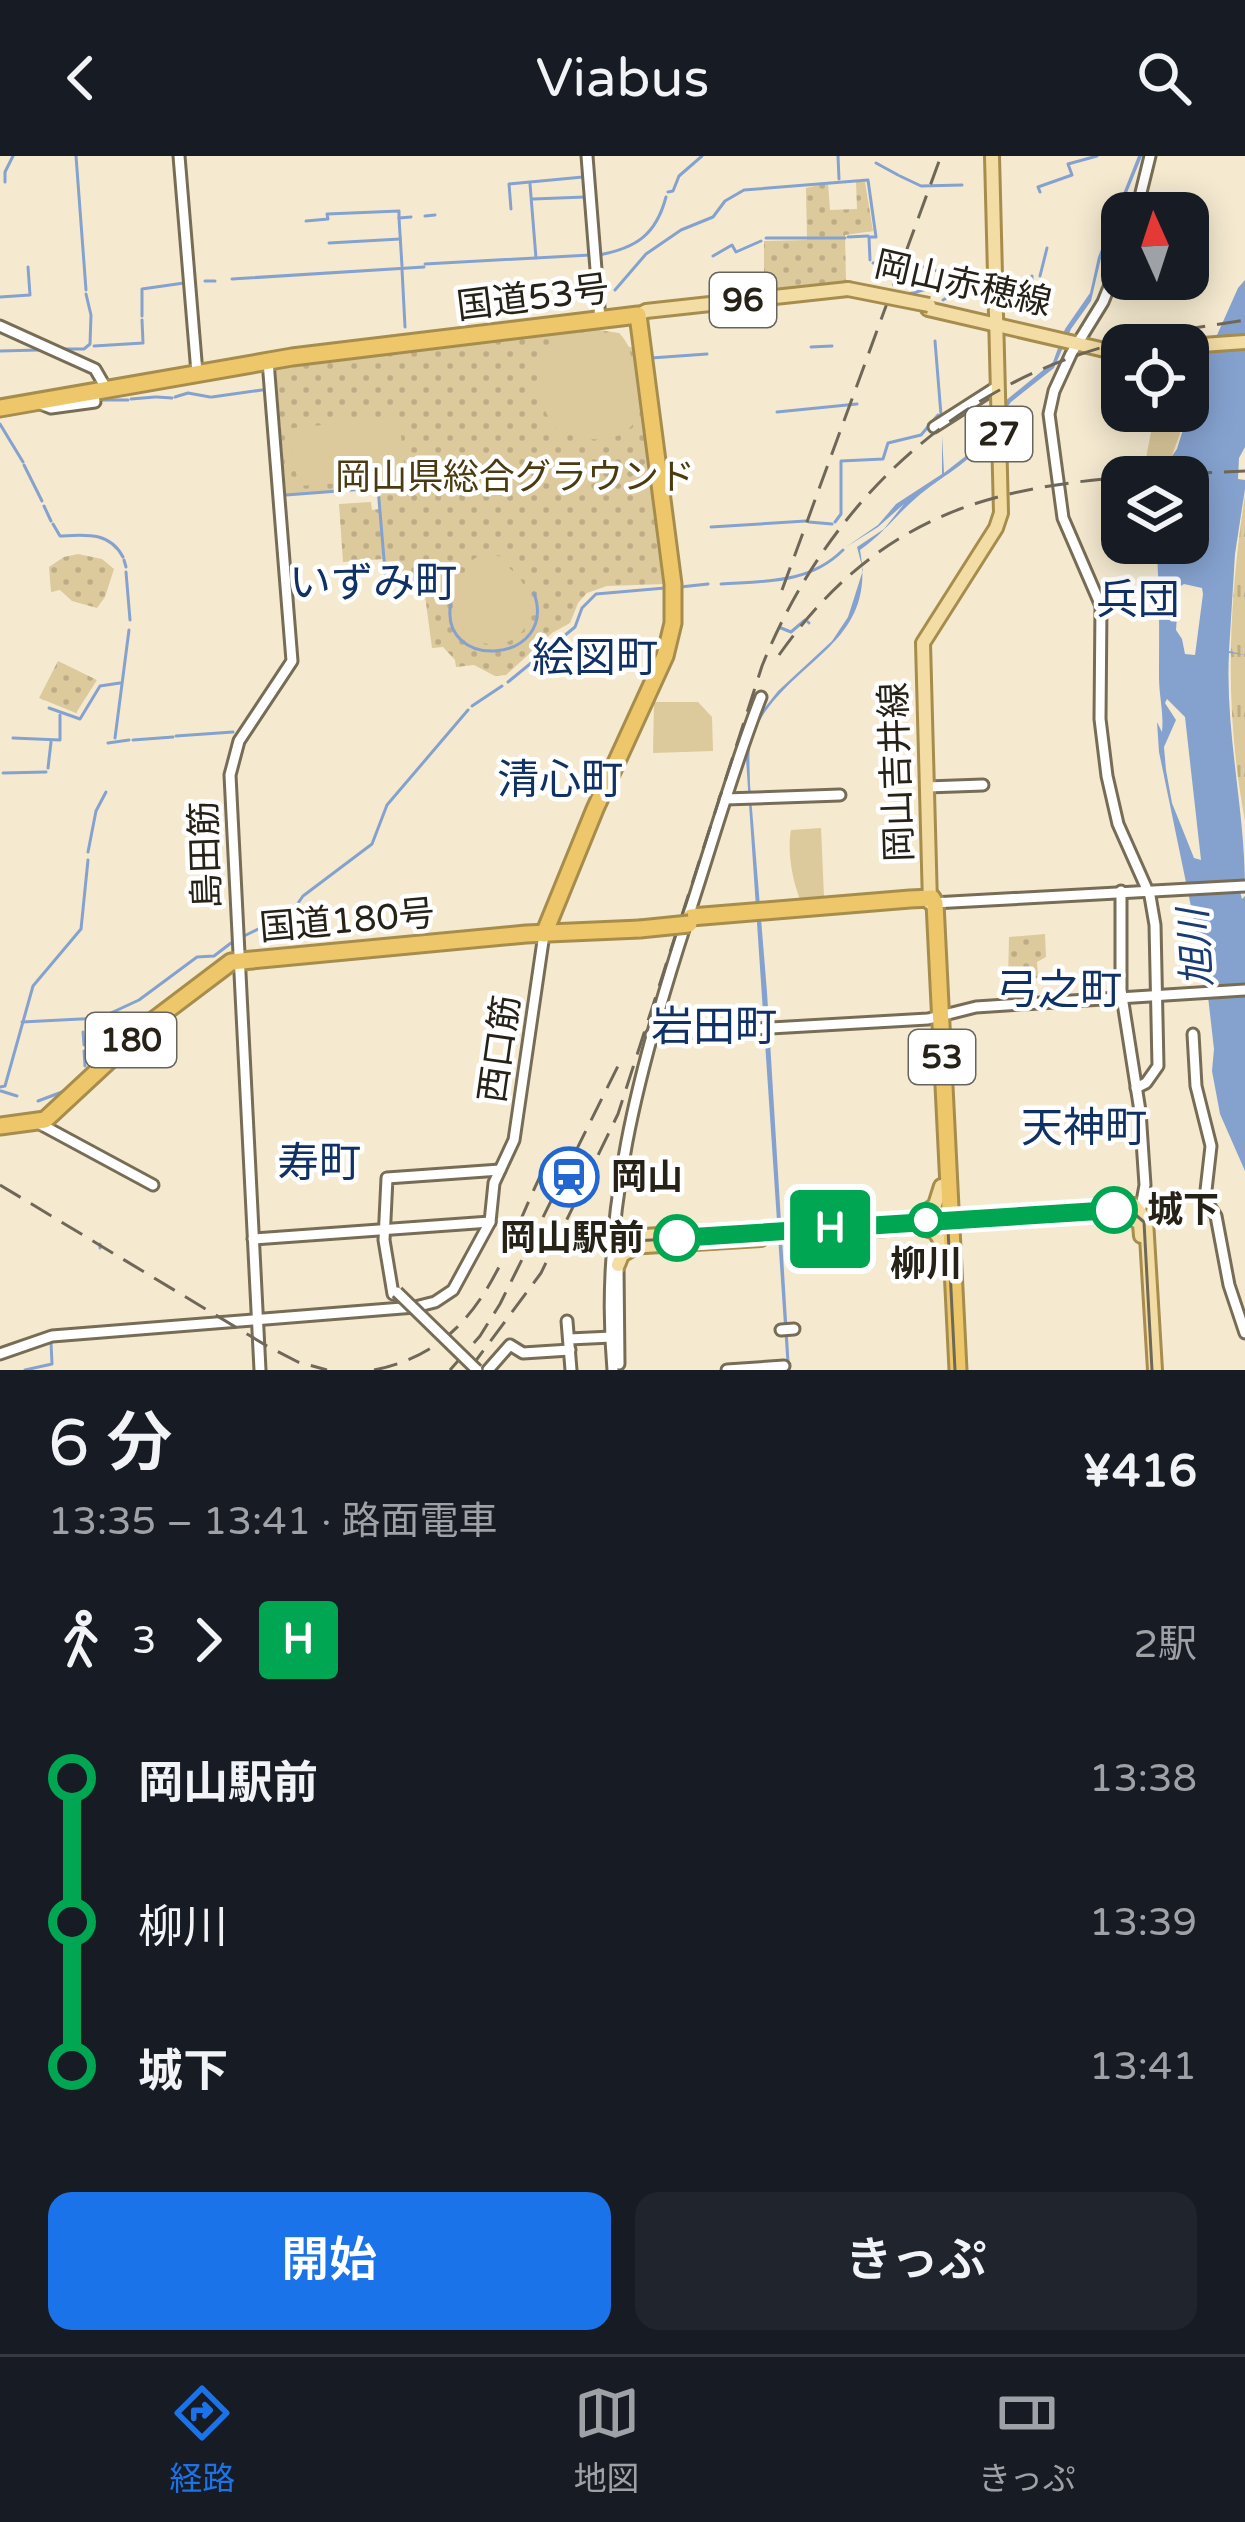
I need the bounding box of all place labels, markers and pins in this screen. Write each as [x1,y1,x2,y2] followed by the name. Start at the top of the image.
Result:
[538,1146,600,1208] station icon: 岡山
[611,1156,683,1199] place label: 岡山
[1092,1188,1136,1232] marker: 城下
[1147,1189,1219,1232] place label: 城下
[910,1204,942,1236] marker: 柳川
[655,1216,699,1260] marker: 岡山駅前
[500,1217,644,1260] place label: 岡山駅前
[890,1243,962,1286] place label: 柳川

